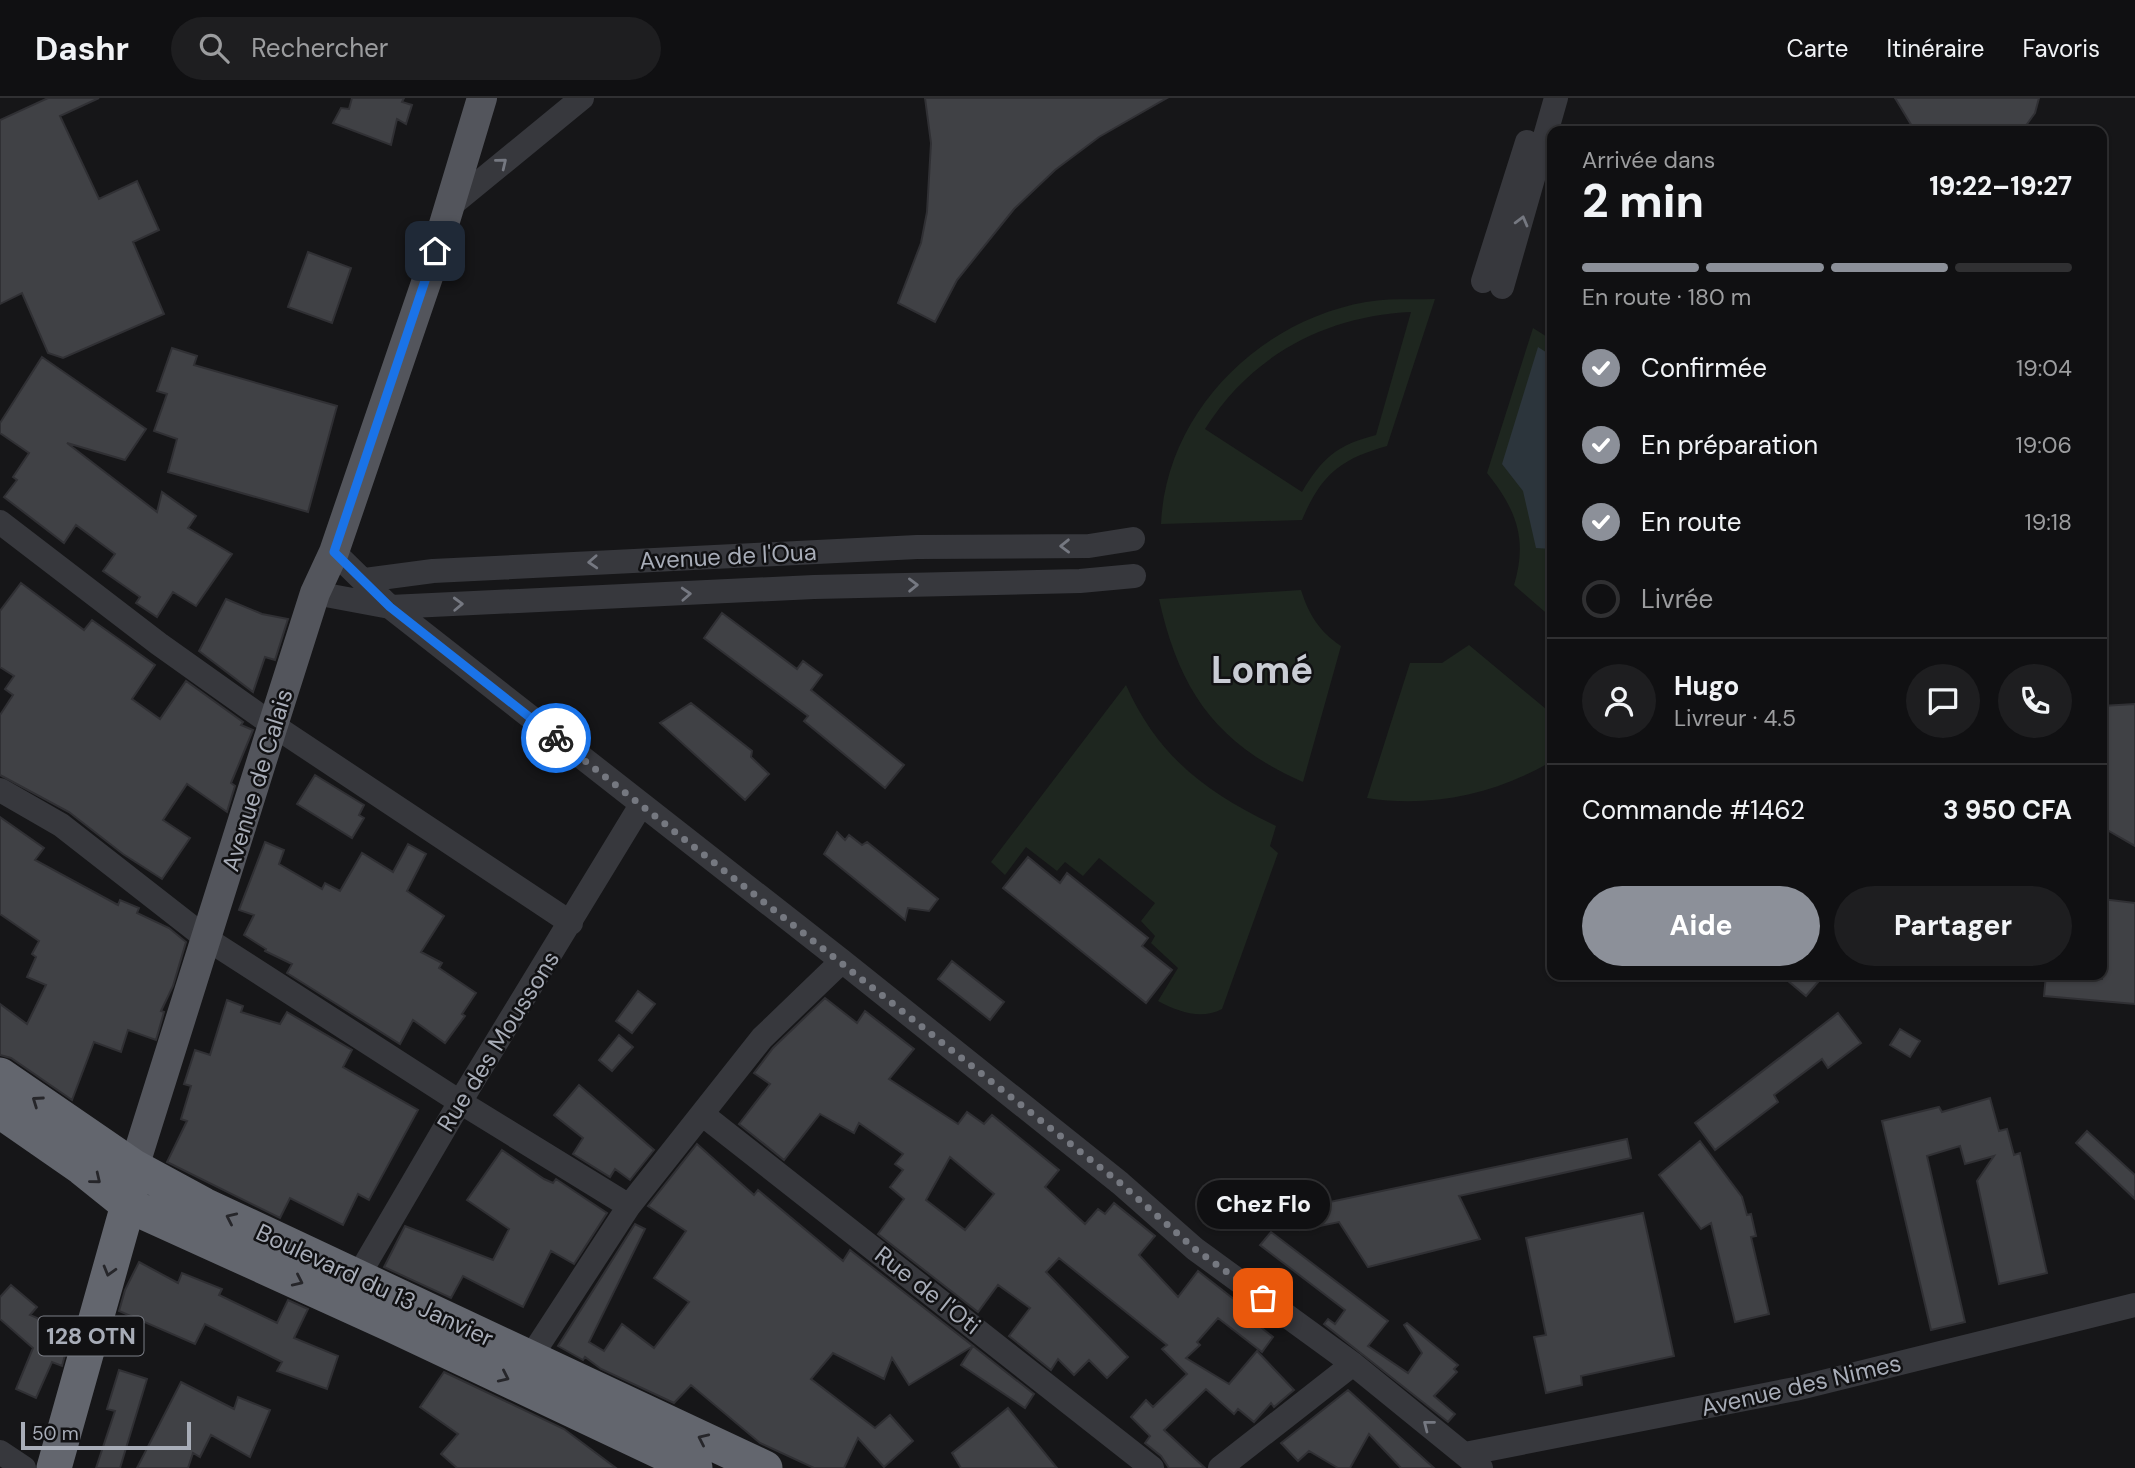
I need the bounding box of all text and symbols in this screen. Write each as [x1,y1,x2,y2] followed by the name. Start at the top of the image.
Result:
[171,17,661,80] search box
[35,27,129,70] text: Dashr
[195,29,233,67] icon: search
[251,31,388,65] text: Rechercher
[1787,33,1848,64] text: Carte
[1886,33,1984,64] text: Itinéraire
[2022,33,2100,64] text: Favoris
[1582,145,1715,175] text: Arrivée dans
[494,159,506,172] one-way arrow
[1929,169,2072,203] text: 19:22–19:27
[1582,171,1704,231] text: 2 min
[1514,216,1528,228] one-way arrow
[405,221,465,281] pin
[416,232,454,270] icon: home
[1582,282,1751,312] text: En route · 180 m
[1582,349,1620,387] icon: check
[1641,351,1767,385] text: Confirmée
[2016,353,2072,383] text: 19:04
[1582,426,1620,464] icon: check
[1641,428,1818,462] text: En préparation
[2016,430,2072,460] text: 19:06
[1582,503,1620,541] icon: check
[1641,505,1742,539] text: En route
[2025,507,2072,537] text: 19:18
[639,536,817,576] street label: Avenue de l'Oua
[1059,538,1070,554] one-way arrow
[587,555,598,570] one-way arrow
[908,577,919,593] one-way arrow
[1641,582,1713,616] text: Livrée
[680,586,691,601] one-way arrow
[453,596,464,611] one-way arrow
[1211,645,1313,695] district label: Lomé
[1582,664,1656,738] button: person
[1906,664,1980,738] button: chat
[1998,664,2072,738] button: phone
[1674,669,1739,703] text: Hugo
[214,685,300,875] street label: Avenue de Calais
[521,703,591,773] courier
[1674,703,1796,733] text: Livreur · 4.5
[537,719,575,757] icon: bike
[1582,793,1805,827] text: Commande #1462
[1943,793,2072,827] text: 3 950 CFA
[1582,886,1820,966] button: Aide
[1834,886,2072,966] button: Partager
[430,945,566,1137] street label: Rue des Moussons
[31,1096,44,1109] one-way arrow
[87,1171,100,1183] one-way arrow
[1196,1179,1330,1228] callout: Chez Flo
[1216,1189,1311,1219] text: Chez Flo
[226,1212,238,1226] one-way arrow
[251,1216,499,1354] street label: Boulevard du 13 Janvier
[869,1239,987,1341] street label: Rue de l'Oti
[103,1264,118,1276] one-way arrow
[1233,1268,1293,1328] pin
[290,1273,303,1287] one-way arrow
[1244,1279,1282,1317] icon: bag
[38,1316,144,1356] road number: 128 OTN
[1698,1347,1904,1423] street label: Avenue des Nimes
[497,1369,509,1383] one-way arrow
[21,1419,191,1451] scale bar
[32,1421,79,1446] text: 50 m
[1423,1421,1436,1434] one-way arrow
[698,1433,710,1447] one-way arrow

